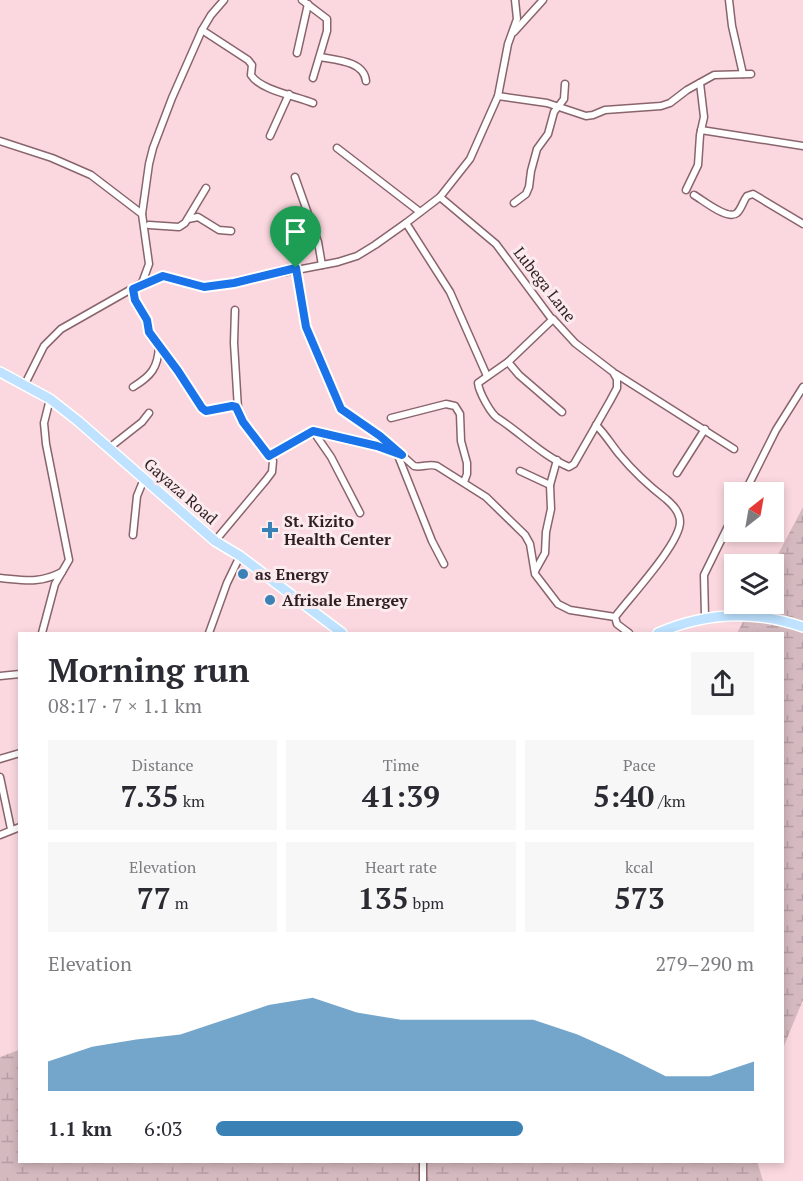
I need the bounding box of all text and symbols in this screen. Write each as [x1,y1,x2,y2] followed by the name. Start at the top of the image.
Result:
[270,206,321,268] pin
[279,215,312,248] icon: arrive
[509,242,581,326] street label: Lubega Lane
[140,453,223,529] street label: Gayaza Road
[724,482,784,542] north arrow
[724,482,784,614] map controls
[284,510,391,550] place label: St. Kizito Health Center
[261,521,279,539] marker: St. Kizito Health Center
[724,554,784,614] button: layers
[255,563,329,585] place label: as Energy
[236,567,250,581] marker: as Energy
[282,589,408,611] place label: Afrisale Energey
[263,593,277,607] marker: Afrisale Energey
[48,648,250,691] text: Morning run
[691,652,754,715] button: share
[48,692,202,719] text: 08:17 · 7 × 1.1 km
[132,754,194,776] text: Distance
[383,754,419,776] text: Time
[623,754,656,776] text: Pace
[121,776,179,816] text: 7.35
[362,776,440,816] text: 41:39
[593,776,654,816] text: 5:40
[179,790,205,812] text: km
[654,790,686,812] text: /km
[129,856,196,878] text: Elevation
[365,856,437,878] text: Heart rate
[625,856,654,878] text: kcal
[137,878,171,918] text: 77
[358,878,409,918] text: 135
[614,878,665,918] text: 573
[171,892,188,914] text: m
[409,892,444,914] text: bpm
[48,950,132,977] text: Elevation
[655,950,754,977] text: 279–290 m
[48,1115,112,1142] text: 1.1 km
[144,1115,183,1142] text: 6:03

